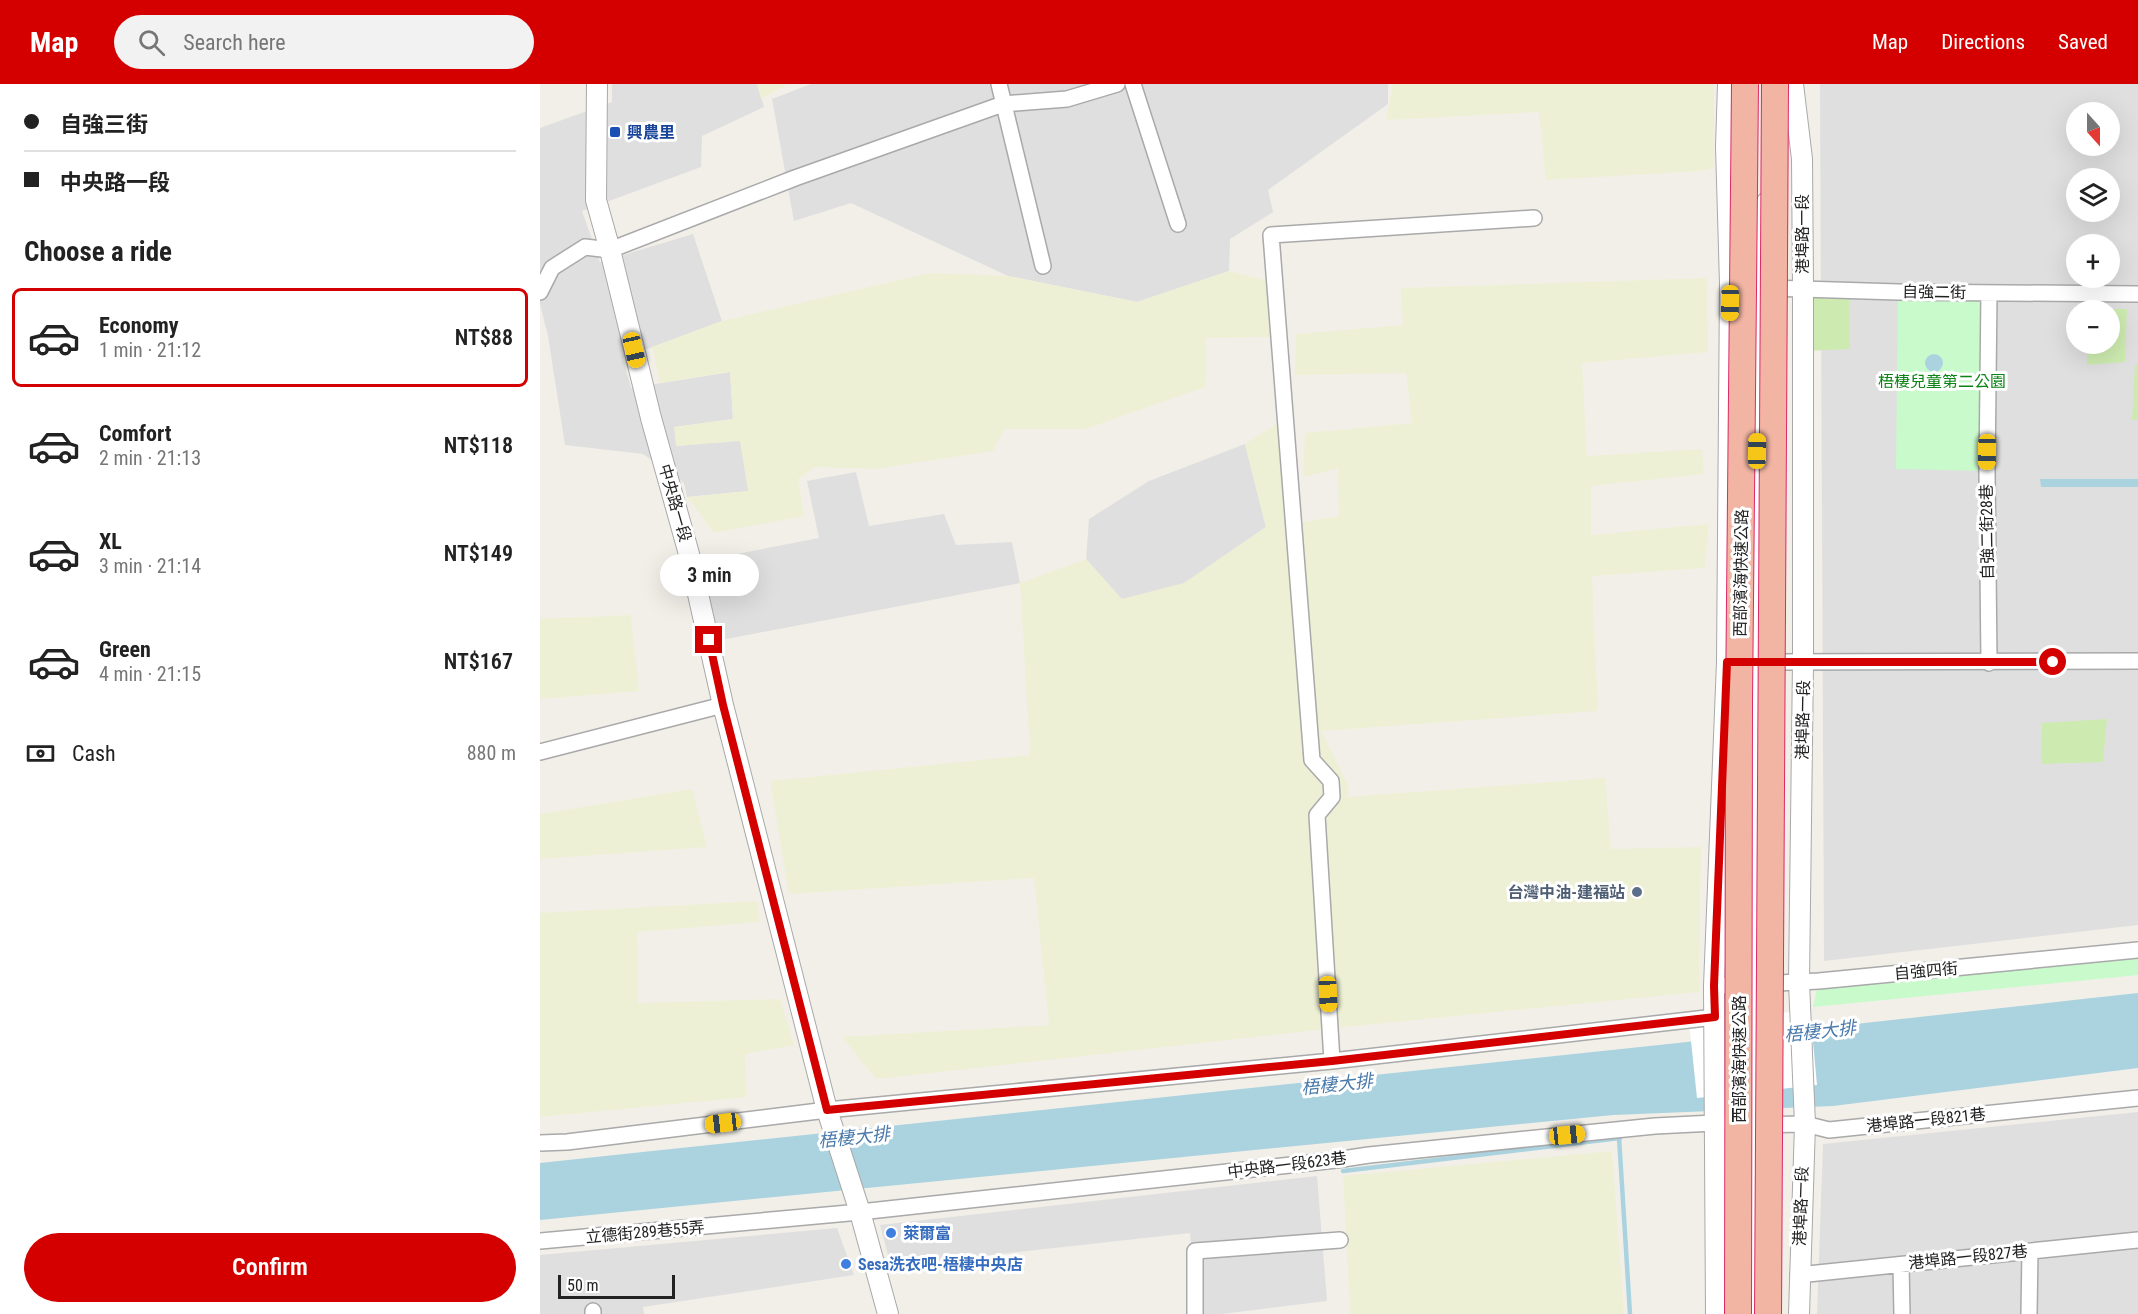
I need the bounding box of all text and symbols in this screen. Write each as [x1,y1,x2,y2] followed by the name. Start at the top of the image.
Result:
[114,15,534,69] search box
[30,26,78,59] text: Map
[135,26,168,59] icon: search
[183,30,286,55] text: Search here
[1872,30,1908,54] text: Map
[1941,30,2025,54] text: Directions
[2058,30,2108,54] text: Saved
[2066,102,2120,156] north arrow
[2066,102,2120,354] map controls
[60,112,148,137] text: 自強三街
[627,123,675,142] place label: 興農里
[608,125,622,139] marker: 興農里
[2066,168,2120,222] button: layers
[60,170,170,195] text: 中央路一段
[1793,194,1812,274] street label: 港埠路一段
[2066,234,2120,288] button: +
[24,236,172,268] text: Choose a ride
[1902,282,1966,302] street label: 自強二街
[1721,285,1739,321] car
[2066,300,2120,354] button: −
[27,311,81,365] icon: car
[99,313,179,338] text: Economy
[455,325,513,350] text: NT$88
[621,330,647,370] car
[99,338,201,362] text: 1 min · 21:12
[1878,372,2006,391] park label: 梧棲兒童第二公園
[27,419,81,473] icon: car
[99,421,172,446] text: Comfort
[444,433,513,458] text: NT$118
[1748,433,1766,469] car
[1978,434,1996,470] car
[99,446,201,470] text: 2 min · 21:13
[655,462,695,544] street label: 中央路一段
[1977,484,1997,580] street label: 自強二街28巷
[1730,509,1752,637] street label: 西部濱海快速公路
[27,527,81,581] icon: car
[99,529,122,554] text: XL
[444,541,513,566] text: NT$149
[660,553,759,595] callout: 3 min
[99,554,201,578] text: 3 min · 21:14
[687,563,732,587] text: 3 min
[695,626,722,653] route end
[27,635,81,689] icon: car
[99,637,151,662] text: Green
[2039,648,2066,675] route start
[444,649,513,674] text: NT$167
[99,662,201,686] text: 4 min · 21:15
[1793,680,1813,760] street label: 港埠路一段
[24,737,57,770] icon: cash
[72,741,116,766] text: Cash
[467,741,516,765] text: 880 m
[1507,883,1625,902] place label: 台灣中油-建福站
[1630,885,1644,899] marker: 台灣中油-建福站
[1893,959,1959,983] street label: 自強四街
[1318,976,1338,1012] car
[1730,995,1749,1123] street label: 西部濱海快速公路
[1783,1017,1859,1045] water label: 梧棲大排
[1300,1070,1376,1098] water label: 梧棲大排
[1865,1104,1987,1136] street label: 港埠路一段821巷
[704,1112,742,1134] car
[817,1123,893,1151] water label: 梧棲大排
[1548,1124,1586,1146] car
[1226,1148,1348,1182] street label: 中央路一段623巷
[1790,1166,1812,1246] street label: 港埠路一段
[585,1217,705,1247] street label: 立德街289巷55弄
[903,1224,951,1243] place label: 萊爾富
[884,1226,898,1240] marker: 萊爾富
[24,1233,516,1302] button: Confirm
[1907,1241,2029,1273] street label: 港埠路一段827巷
[858,1255,1023,1274] place label: Sesa洗衣吧-梧棲中央店
[839,1257,853,1271] marker: Sesa洗衣吧-梧棲中央店
[558,1272,675,1300] scale bar
[567,1276,599,1295] text: 50 m

